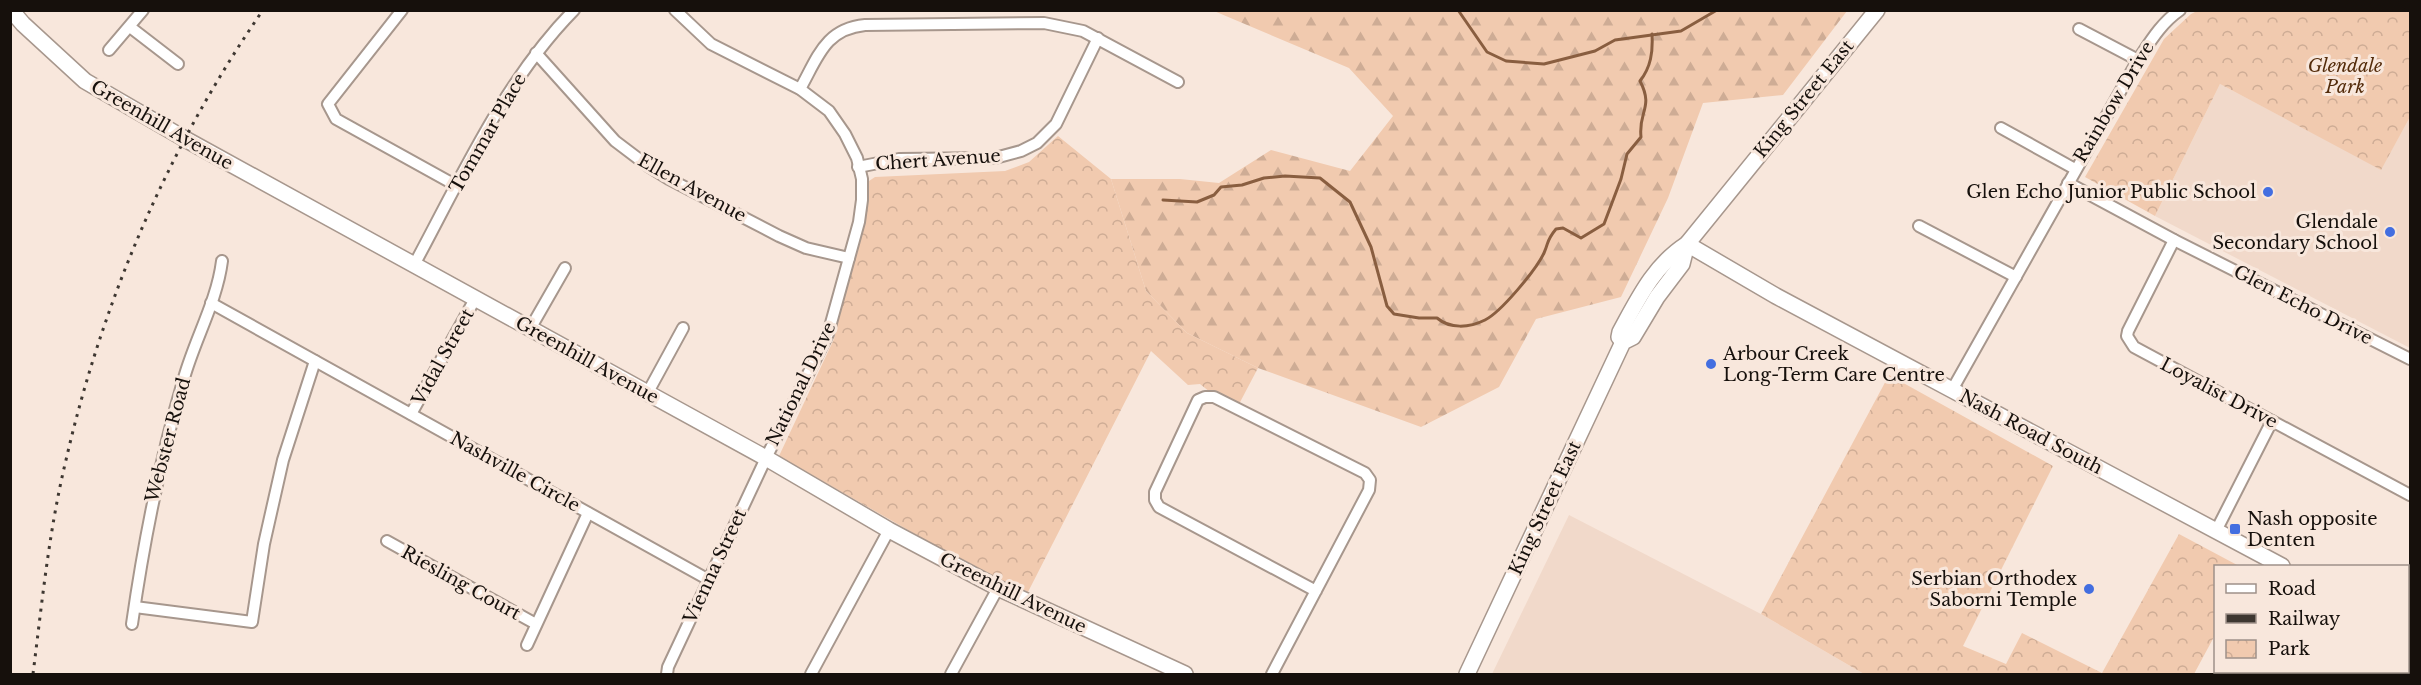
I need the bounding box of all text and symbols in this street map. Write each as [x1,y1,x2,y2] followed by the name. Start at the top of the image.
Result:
[1750,35,1858,163] street label: King Street East
[2069,37,2159,167] street label: Rainbow Drive
[2308,55,2382,98] park label: Glendale Park
[445,69,531,197] street label: Tommar Place
[87,75,237,175] street label: Greenhill Avenue
[875,145,1001,175] street label: Chert Avenue
[634,149,750,227] street label: Ellen Avenue
[1966,181,2256,203] place label: Glen Echo Junior Public School
[2261,185,2275,199] marker: Glen Echo Junior Public School
[2212,211,2378,254] place label: Glendale Secondary School
[2383,225,2397,239] marker: Glendale Secondary School
[2230,260,2376,350] street label: Glen Echo Drive
[407,305,479,410] street label: Vidal Street
[512,312,662,408] street label: Greenhill Avenue
[762,318,840,450] street label: National Drive
[1722,343,1945,386] place label: Arbour Creek Long-Term Care Centre
[2157,353,2281,433] street label: Loyalist Drive
[1704,357,1718,371] marker: Arbour Creek Long-Term Care Centre
[141,375,195,506] street label: Webster Road
[1956,385,2106,479] street label: Nash Road South
[446,427,584,517] street label: Nashville Circle
[1504,437,1586,579] street label: King Street East
[678,505,751,628] street label: Vienna Street
[2247,508,2378,551] place label: Nash opposite Denten
[2228,522,2242,536] marker: Nash opposite Denten
[398,541,524,625] street label: Riesling Court
[936,548,1090,638] street label: Greenhill Avenue
[2214,565,2409,673] legend
[1911,568,2077,611] place label: Serbian Orthodex Saborni Temple
[2268,578,2316,600] text: Road
[2082,582,2096,596] marker: Serbian Orthodex Saborni Temple
[2268,608,2341,630] text: Railway
[2268,638,2310,660] text: Park

